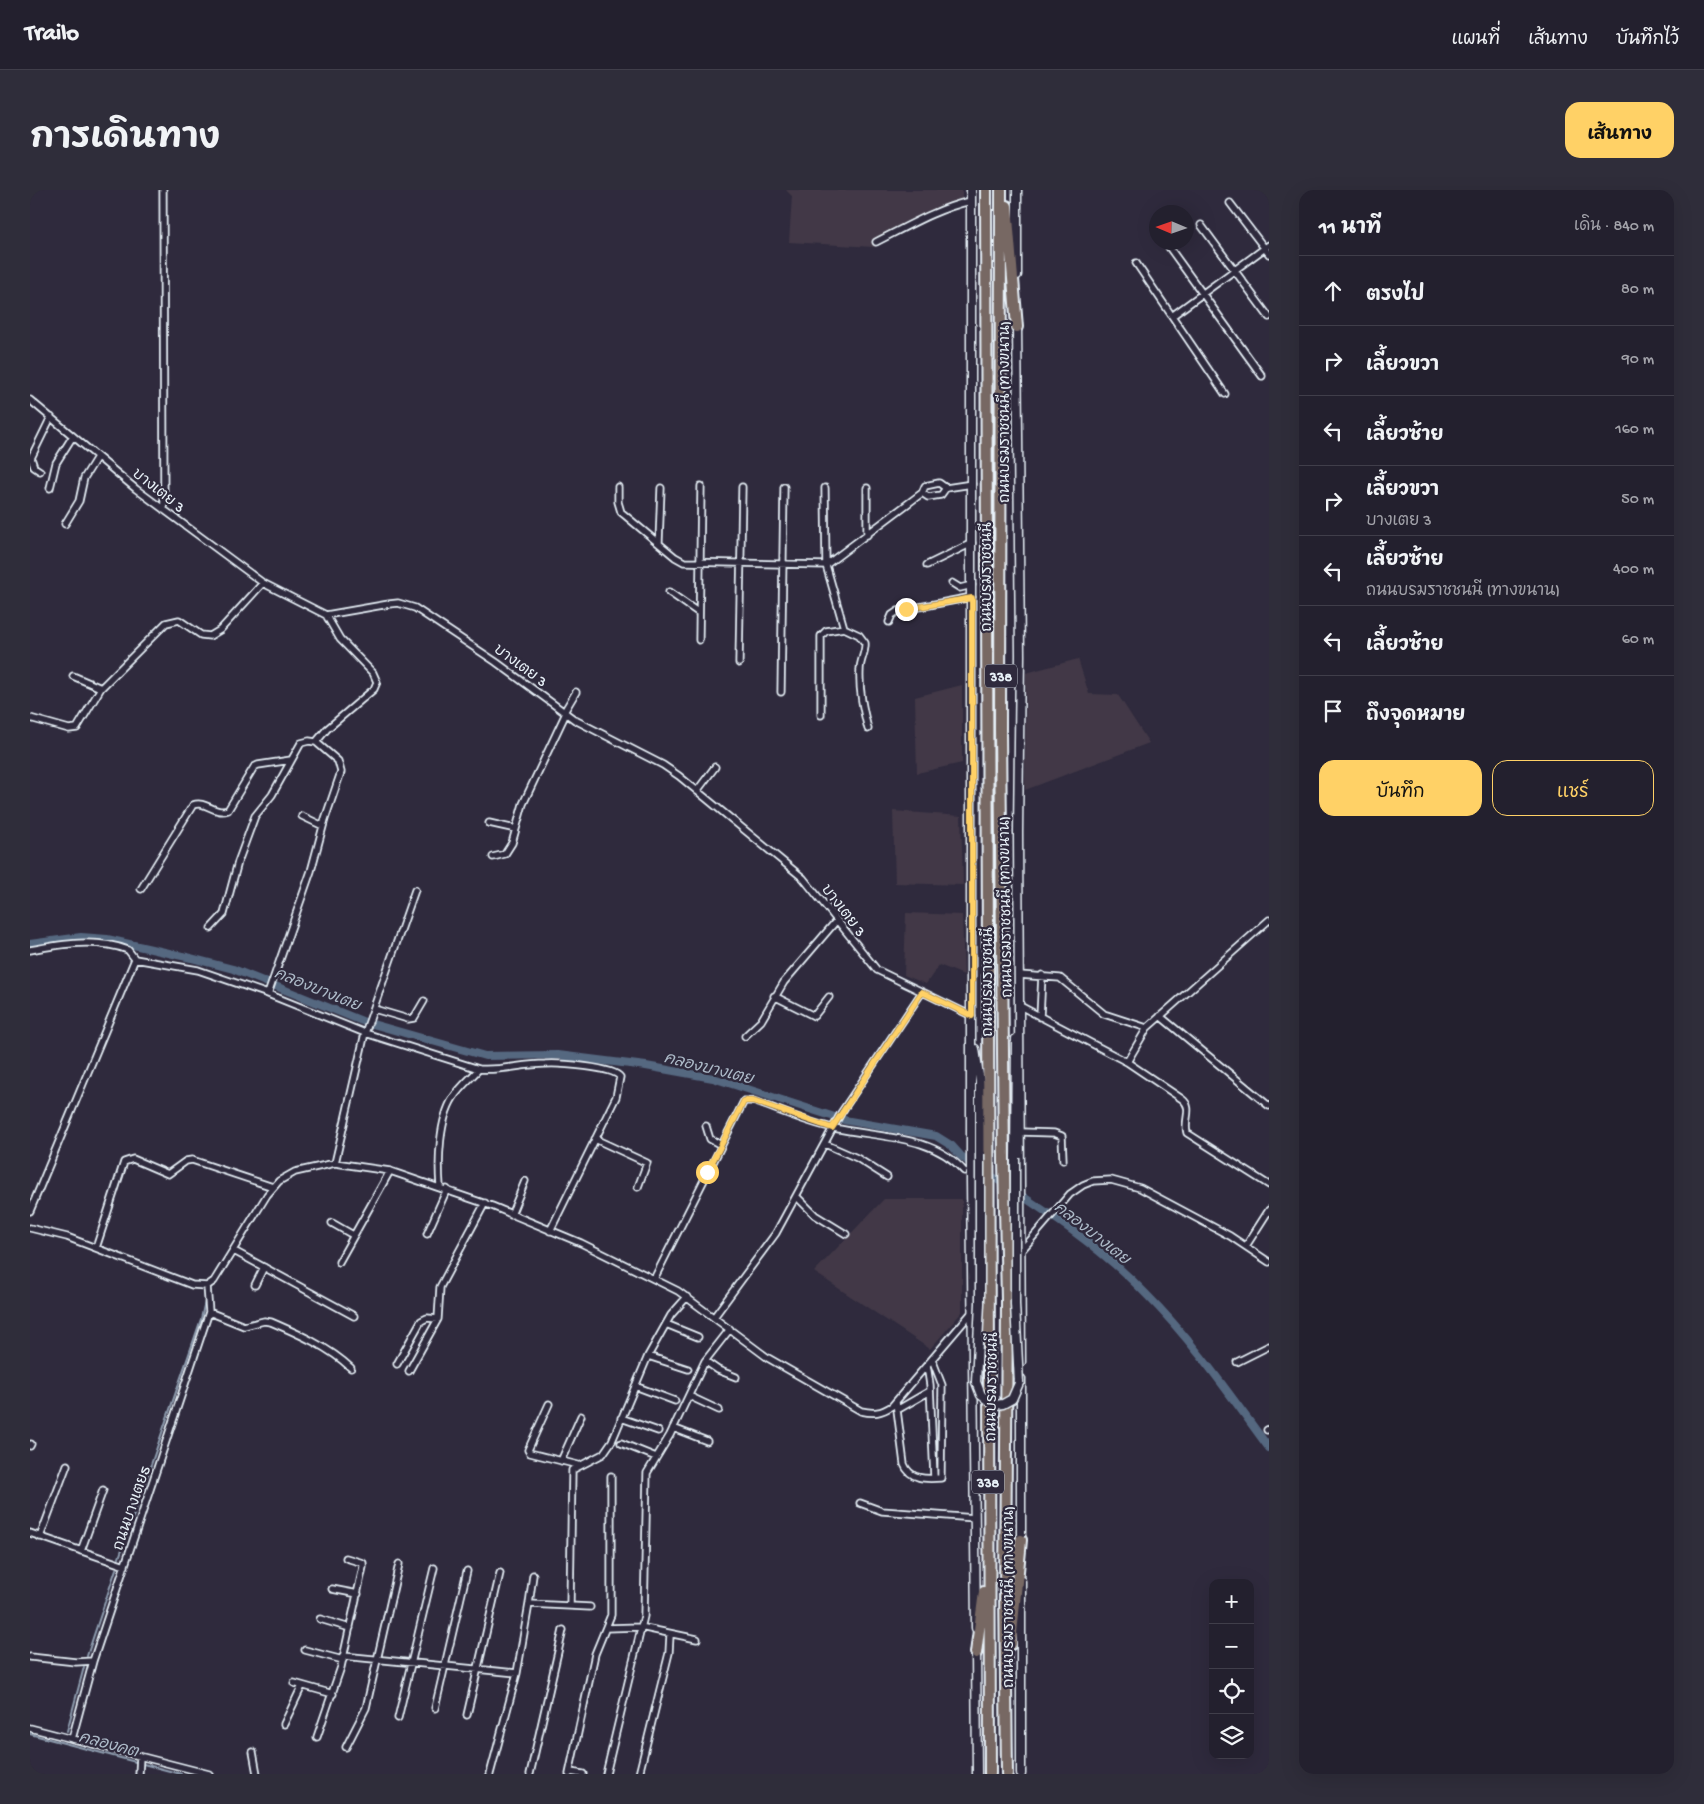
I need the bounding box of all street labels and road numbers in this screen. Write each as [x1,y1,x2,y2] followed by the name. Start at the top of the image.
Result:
[995,321,1015,503] street label: ถนนบรมราชชนนี (ทางขนาน)
[128,466,188,518] street label: บางเตย 3
[977,522,997,632] street label: ถนนบรมราชชนนี
[490,641,550,692] street label: บางเตย 3
[985,664,1017,688] road number: 338
[994,816,1018,998] street label: ถนนบรมราชชนนี (ทางขนาน)
[816,881,869,941] street label: บางเตย 3
[978,927,998,1037] street label: ถนนบรมราชชนนี
[981,1332,1003,1442] street label: ถนนบรมราชชนนี
[110,1464,156,1553] street label: ถนนบางเตย5
[972,1470,1004,1494] road number: 338
[999,1506,1019,1688] street label: ถนนบรมราชชนนี (ทางขนาน)

